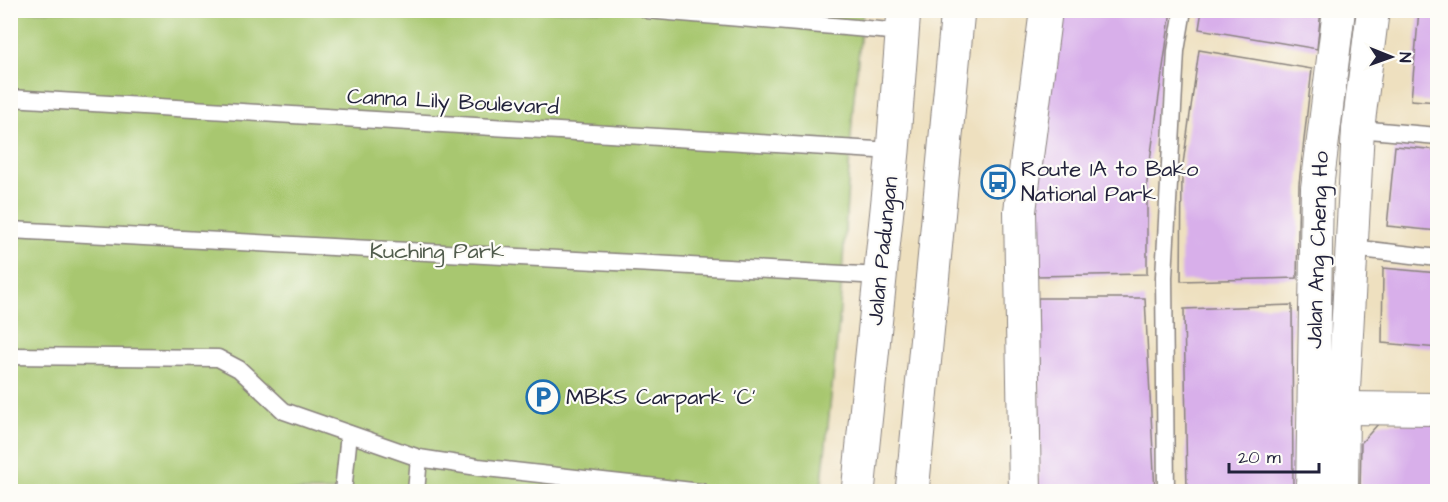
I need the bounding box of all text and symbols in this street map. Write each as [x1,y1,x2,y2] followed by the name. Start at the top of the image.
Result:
[1361,27,1421,87] north arrow
[1394,52,1416,62] text: N
[346,81,560,124] street label: Canna Lily Boulevard
[1299,150,1338,349] street label: Jalan Ang Cheng Ho
[1021,154,1199,210] place label: Route 1A to Bako National Park
[980,164,1016,200] bus stop icon: Route 1A to Bako National Park
[860,175,907,327] street label: Jalan Padungan
[370,236,505,268] park label: Kuching Park
[525,379,561,415] parking icon: MBKS Carpark 'C'
[566,382,756,413] place label: MBKS Carpark 'C'
[1229,436,1319,474] scale bar
[1238,445,1281,470] text: 20 m

